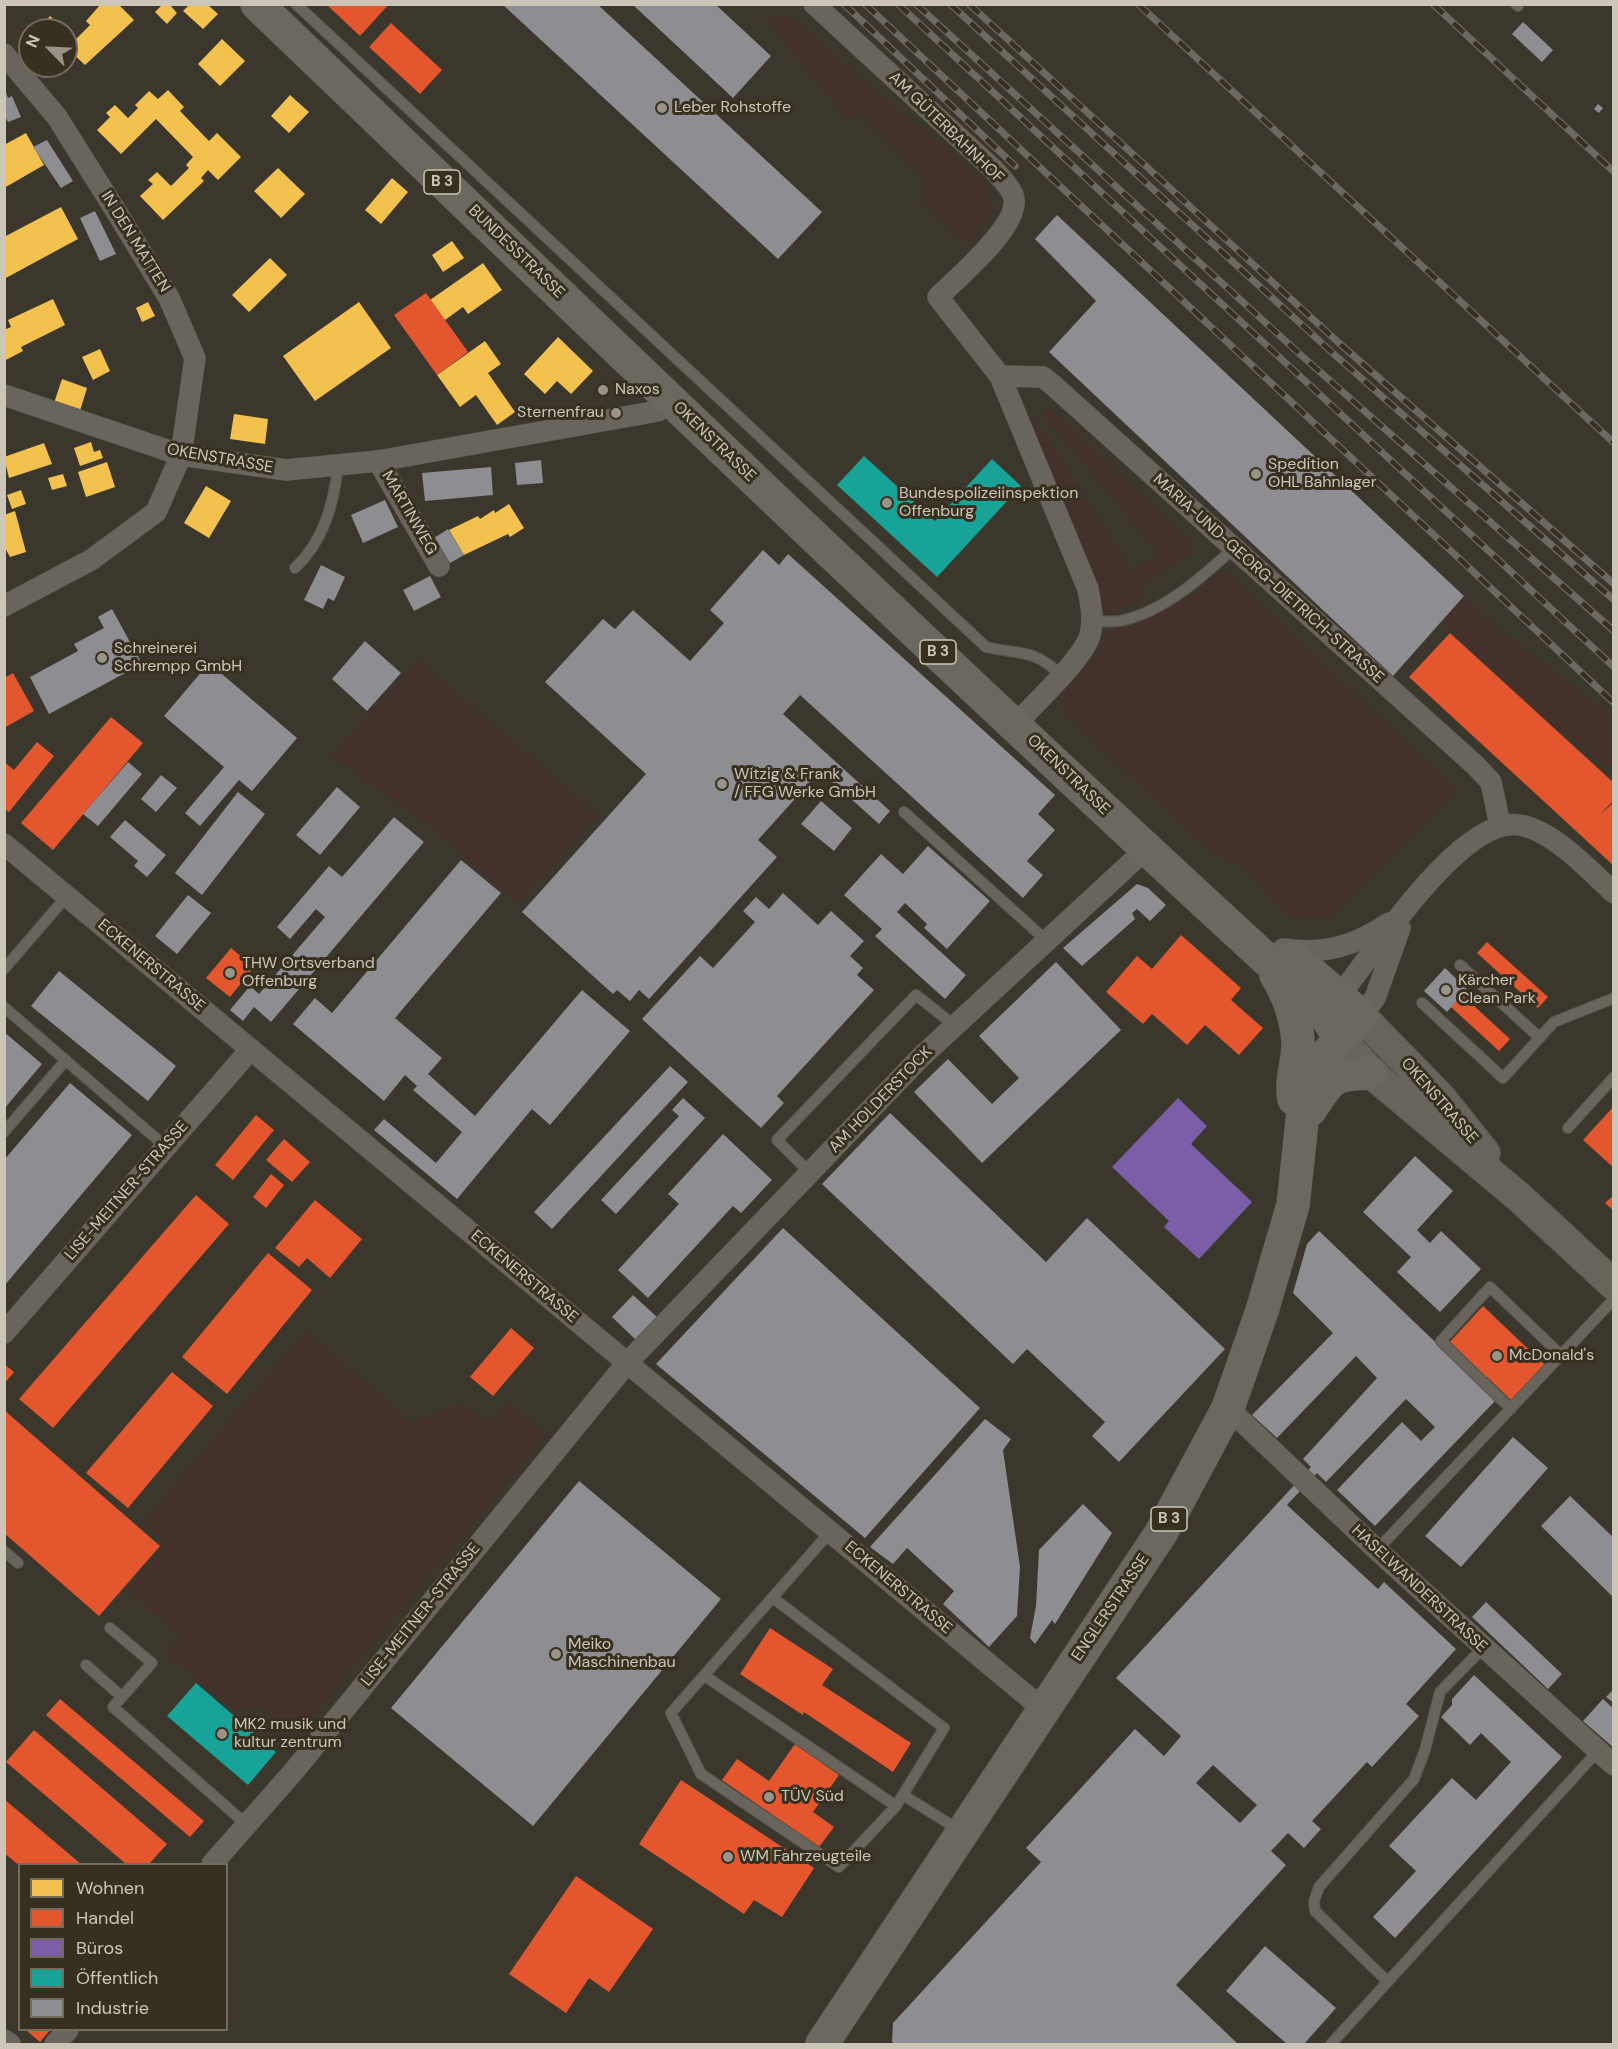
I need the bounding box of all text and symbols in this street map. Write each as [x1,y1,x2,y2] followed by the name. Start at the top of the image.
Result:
[18,18,78,78] north arrow
[21,32,45,51] text: N
[885,68,1007,188] street label: AM GÜTERBAHNHOF
[674,98,791,118] place label: Leber Rohstoffe
[655,101,669,115] marker: Leber Rohstoffe
[424,170,460,194] road number: B 3
[96,188,174,296] street label: IN DEN MATTEN
[464,201,568,303] street label: BUNDESSTRASSE
[615,380,660,400] place label: Naxos
[596,383,610,397] marker: Naxos
[669,398,759,486] street label: OKENSTRASSE
[517,403,604,423] place label: Sternenfrau
[609,406,623,420] marker: Sternenfrau
[165,440,275,478] street label: OKENSTRASSE
[1268,455,1377,493] place label: Spedition OHL Bahnlager
[377,467,441,559] street label: MARTINWEG
[1249,467,1263,481] marker: Spedition OHL Bahnlager
[1149,470,1387,688] street label: MARIA-UND-GEORG-DIETRICH-STRASSE
[899,484,1078,522] place label: Bundespolizeiinspektion Offenburg
[880,496,894,510] marker: Bundespolizeiinspektion Offenburg
[114,639,242,677] place label: Schreinerei Schrempp GmbH
[920,640,956,664] road number: B 3
[95,651,109,665] marker: Schreinerei Schrempp GmbH
[1023,731,1113,819] street label: OKENSTRASSE
[734,765,876,803] place label: Witzig & Frank / FFG Werke GmbH
[715,777,729,791] marker: Witzig & Frank / FFG Werke GmbH
[93,916,209,1016] street label: ECKENERSTRASSE
[242,954,375,992] place label: THW Ortsverband Offenburg
[223,966,237,980] marker: THW Ortsverband Offenburg
[1458,971,1536,1009] place label: Kärcher Clean Park
[1439,983,1453,997] marker: Kärcher Clean Park
[825,1043,937,1157] street label: AM HOLDERSTOCK
[1396,1054,1482,1148] street label: OKENSTRASSE
[61,1117,193,1265] street label: LISE-MEITNER-STRASSE
[466,1227,582,1327] street label: ECKENERSTRASSE
[1509,1346,1594,1366] place label: McDonald's
[1490,1349,1504,1363] marker: McDonald's
[1151,1507,1187,1531] road number: B 3
[1347,1521,1491,1657] street label: HASELWANDERSTRASSE
[840,1538,956,1638] street label: ECKENERSTRASSE
[357,1540,485,1690] street label: LISE-MEITNER-STRASSE
[1068,1551,1154,1665] street label: ENGLERSTRASSE
[568,1635,676,1673] place label: Meiko Maschinenbau
[549,1647,563,1661] marker: Meiko Maschinenbau
[234,1715,346,1753] place label: MK2 musik und kultur zentrum
[215,1727,229,1741] marker: MK2 musik und kultur zentrum
[781,1787,844,1807] place label: TÜV Süd
[762,1790,776,1804] marker: TÜV Süd
[740,1847,871,1867] place label: WM Fahrzeugteile
[721,1850,735,1864] marker: WM Fahrzeugteile
[18,1863,228,2031] legend
[76,1876,144,1900] text: Wohnen
[76,1906,134,1930] text: Handel
[76,1936,123,1960] text: Büros
[76,1966,158,1990] text: Öffentlich
[76,1996,149,2020] text: Industrie

